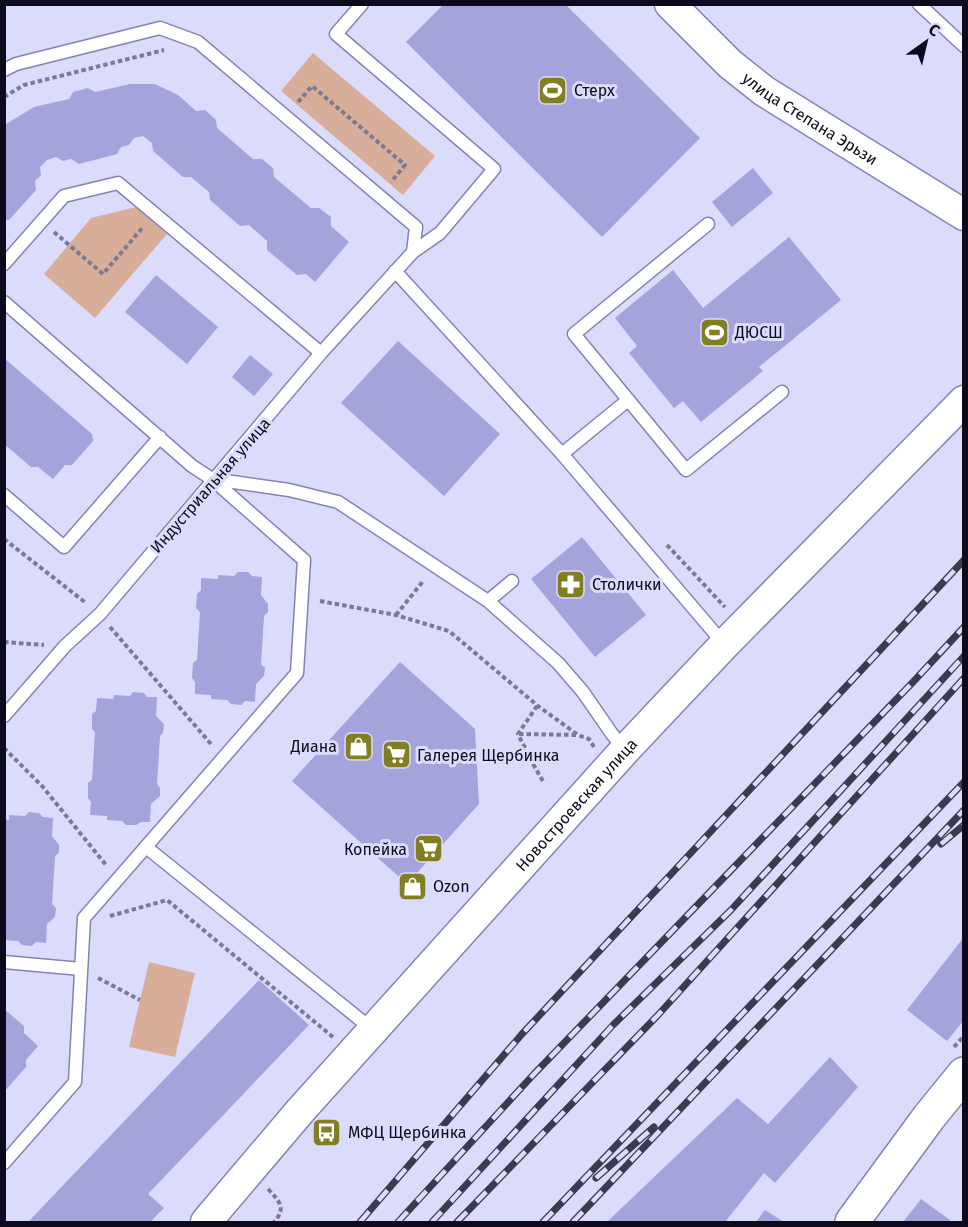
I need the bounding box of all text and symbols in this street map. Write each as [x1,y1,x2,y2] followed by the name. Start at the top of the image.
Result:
[896,12,956,72] north arrow
[925,20,944,41] text: С
[738,69,881,169] street label: улица Степана Эрьзи
[537,74,569,106] sports icon: Стерх
[574,81,615,100] place label: Стерх
[698,316,730,348] sports icon: ДЮСШ
[734,323,783,342] place label: ДЮСШ
[146,414,274,557] street label: Индустриальная улица
[555,568,587,600] pharmacy icon: Столички
[592,575,662,594] place label: Столички
[342,730,374,762] shop icon: Диана
[512,734,641,875] street label: Новостроевская улица
[290,737,337,756] place label: Диана
[380,739,412,771] supermarket icon: Галерея Щербинка
[417,746,559,765] place label: Галерея Щербинка
[412,833,444,865] supermarket icon: Копейка
[344,840,407,859] place label: Копейка
[396,870,428,902] shop icon: Ozon
[433,877,470,896] place label: Ozon
[311,1116,343,1148] bus stop icon: МФЦ Щербинка
[348,1123,466,1142] place label: МФЦ Щербинка

